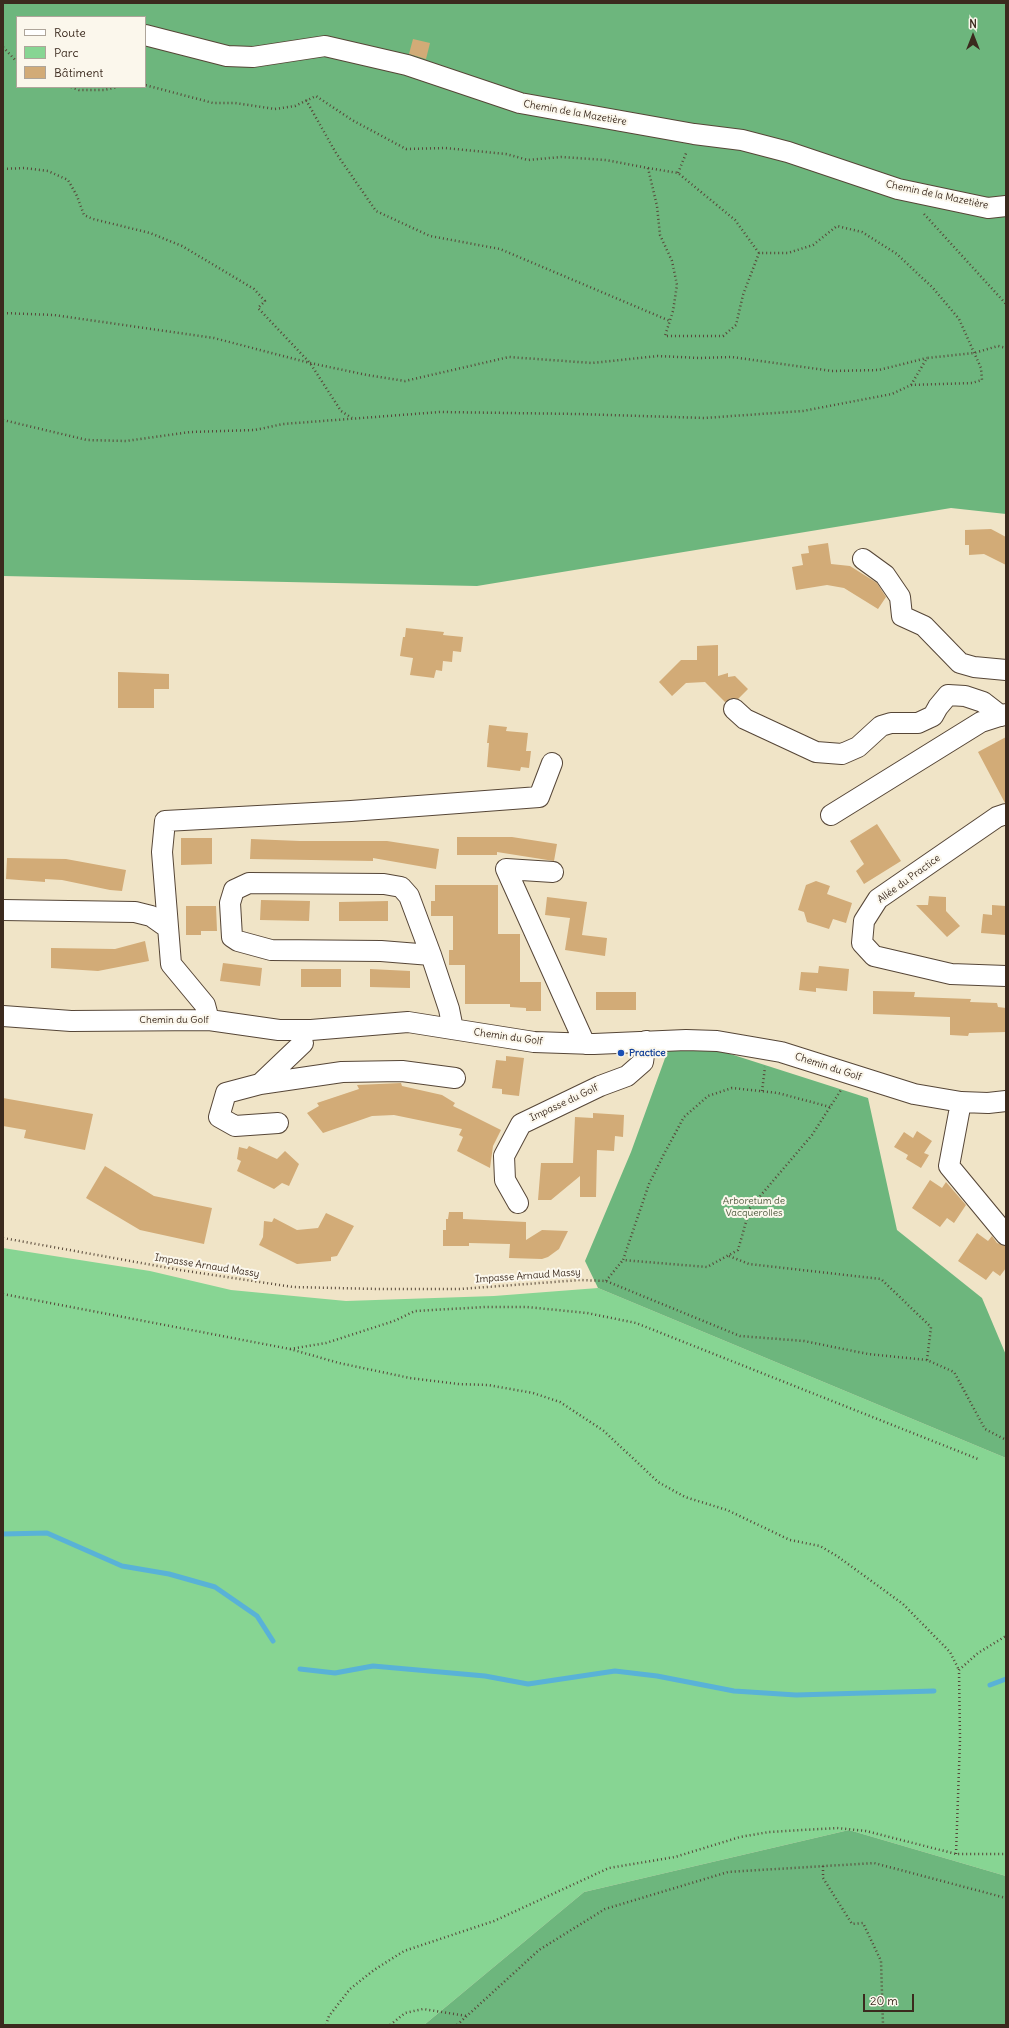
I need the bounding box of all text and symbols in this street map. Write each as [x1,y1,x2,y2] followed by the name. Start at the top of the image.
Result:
[16,16,146,88] legend
[953,16,993,56] north arrow
[969,17,977,31] text: N
[54,25,86,40] text: Route
[54,45,79,60] text: Parc
[54,65,103,80] text: Bâtiment
[522,98,628,128] street label: Chemin de la Mazetière
[885,178,989,212] street label: Chemin de la Mazetière
[875,852,943,906] street label: Allée du Practice
[139,1014,209,1026] street label: Chemin du Golf
[473,1026,543,1048] street label: Chemin du Golf
[629,1047,666,1059] place label: Practice
[616,1048,626,1058] marker: Practice
[793,1051,863,1083] street label: Chemin du Golf
[528,1082,600,1124] street label: Impasse du Golf
[723,1195,785,1218] park label: Arboretum de Vacquerolles
[154,1252,260,1280] street label: Impasse Arnaud Massy
[475,1266,581,1286] street label: Impasse Arnaud Massy
[865,1986,916,2012] scale bar
[870,1993,898,2008] text: 20 m

